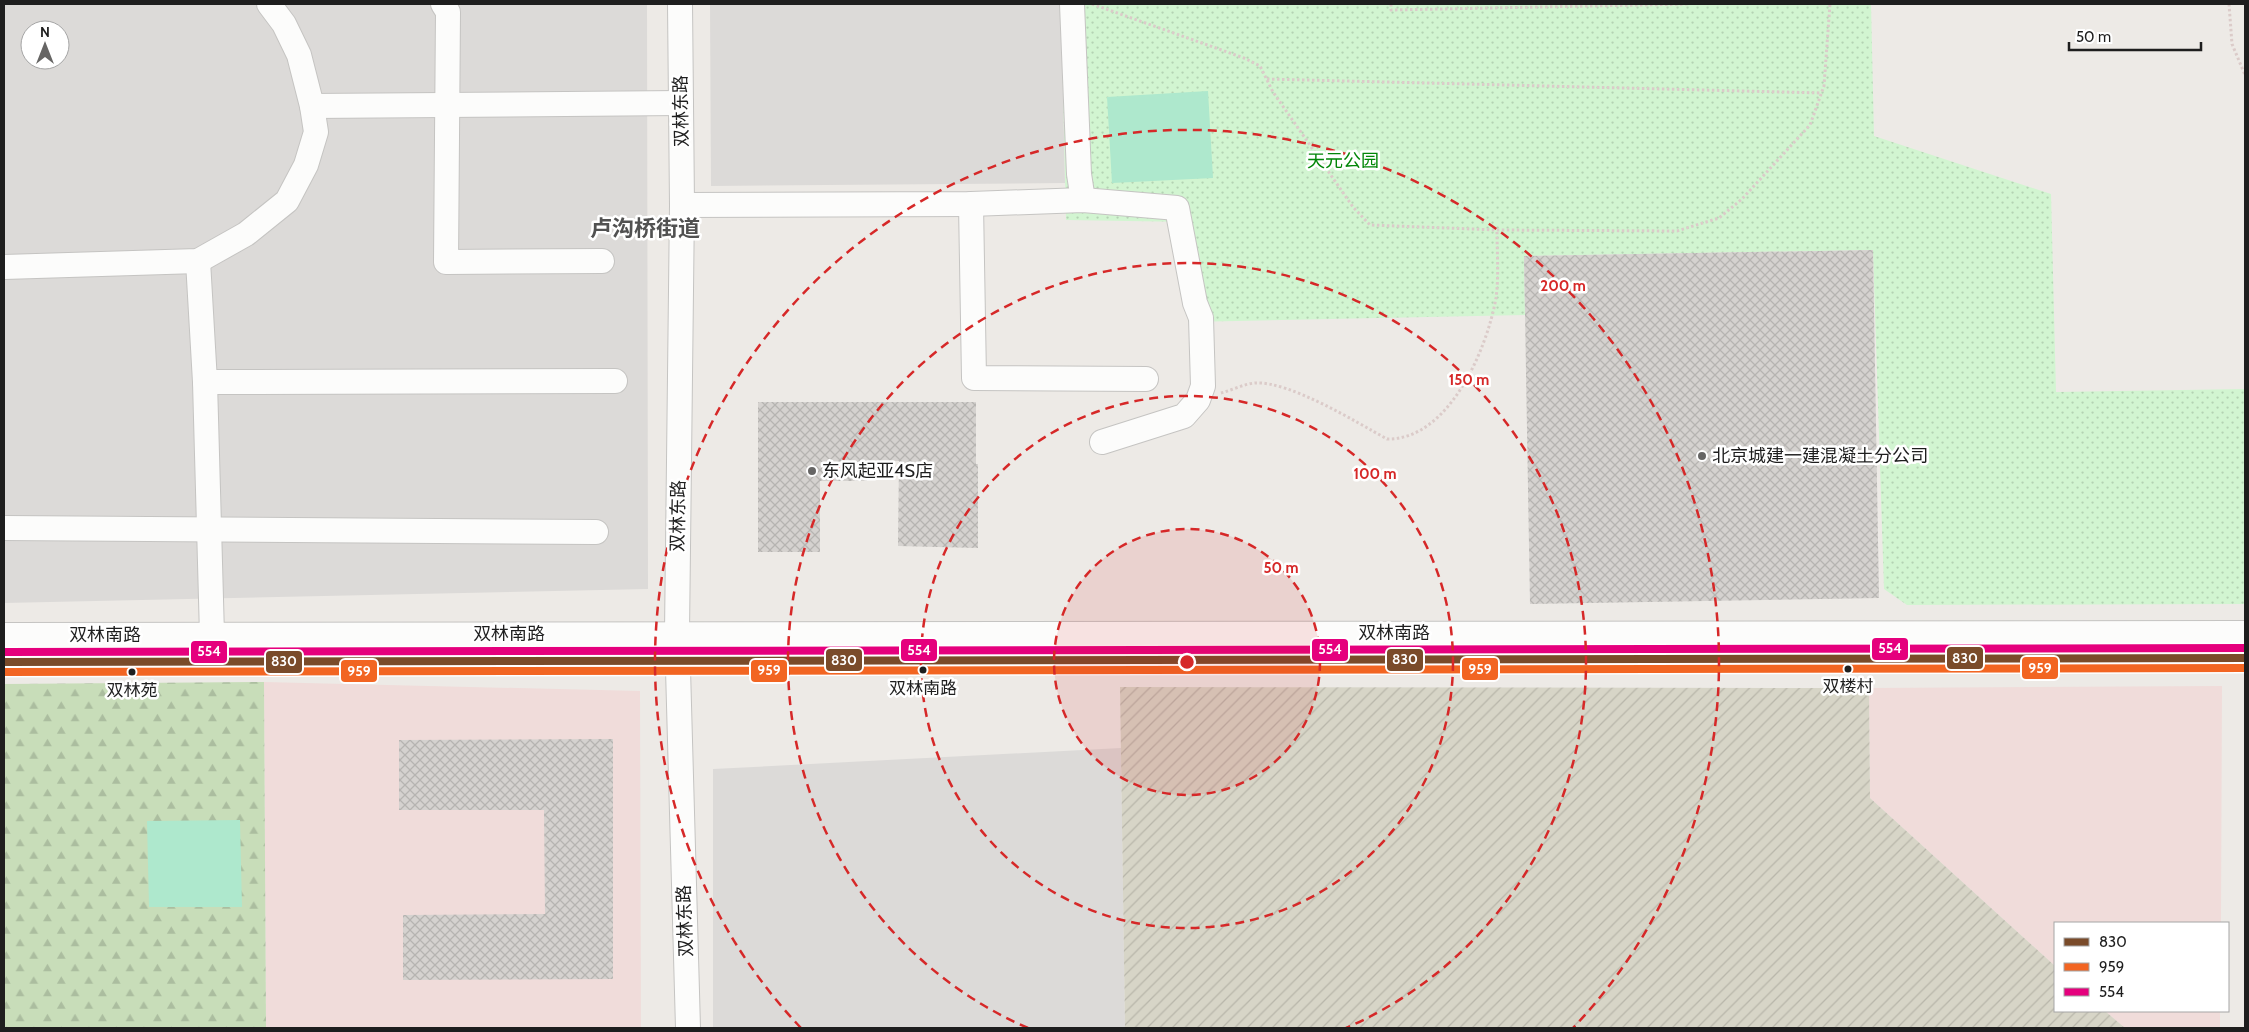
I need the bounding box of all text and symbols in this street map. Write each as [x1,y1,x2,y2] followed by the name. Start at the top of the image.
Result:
[20,20,70,70] north arrow
[2069,20,2202,52] scale bar
[40,23,50,41] text: N
[2076,28,2111,46] text: 50 m
[669,75,693,147] street label: 双林东路
[1307,150,1379,172] park label: 天元公园
[590,215,700,242] district label: 卢沟桥街道
[1540,277,1586,295] text: 200 m
[1449,371,1489,389] text: 150 m
[1712,445,1928,467] place label: 北京城建一建混凝土分公司
[1696,450,1708,462] marker: 北京城建一建混凝土分公司
[822,460,933,482] place label: 东风起亚4S店
[806,465,818,477] marker: 东风起亚4S店
[1353,465,1397,483] text: 100 m
[666,480,690,552] street label: 双林东路
[1263,559,1299,577] text: 50 m
[1358,622,1430,644] street label: 双林南路
[473,623,545,645] street label: 双林南路
[69,624,141,646] street label: 双林南路
[1871,637,1909,661] line badge: 554
[900,638,938,662] line badge: 554
[1311,638,1349,662] line badge: 554
[1878,639,1902,657] text: 554
[190,640,228,664] line badge: 554
[1318,640,1342,658] text: 554
[907,641,931,659] text: 554
[197,642,221,660] text: 554
[1946,646,1984,670] line badge: 830
[825,648,863,672] line badge: 830
[1386,648,1424,672] line badge: 830
[1952,649,1978,667] text: 830
[265,650,303,674] line badge: 830
[1392,650,1418,668] text: 830
[831,651,857,669] text: 830
[271,652,297,670] text: 830
[1178,653,1196,671] centre of rings
[2021,656,2059,680] line badge: 959
[1461,657,1499,681] line badge: 959
[340,659,378,683] line badge: 959
[750,659,788,683] line badge: 959
[2028,659,2052,677] text: 959
[1468,660,1492,678] text: 959
[757,661,781,679] text: 959
[347,662,371,680] text: 959
[1843,664,1853,674] marker: 双楼村
[918,665,928,675] marker: 双林南路
[127,667,137,677] marker: 双林苑
[1823,676,1874,696] place label: 双楼村
[889,678,957,698] place label: 双林南路
[107,680,158,700] place label: 双林苑
[673,885,697,957] street label: 双林东路
[2054,922,2229,1012] legend
[2099,933,2127,951] text: 830
[2099,958,2124,976] text: 959
[2099,983,2124,1001] text: 554

